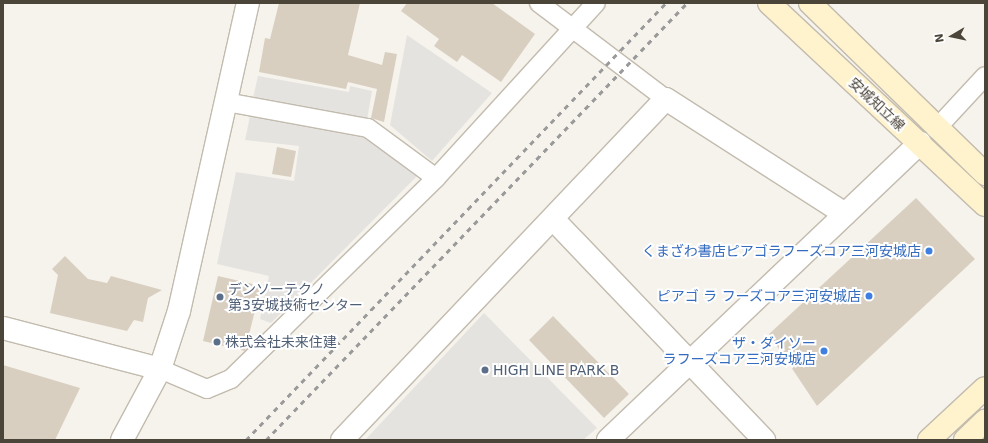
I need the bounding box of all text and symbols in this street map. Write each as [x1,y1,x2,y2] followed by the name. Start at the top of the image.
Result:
[932,16,972,56] north arrow
[933,32,947,44] text: N
[846,74,908,134] street label: 安城知立線
[641,243,921,259] place label: くまざわ書店ピアゴラフーズコア三河安城店
[924,246,934,256] marker: くまざわ書店ピアゴラフーズコア三河安城店
[228,281,363,314] place label: デンソーテクノ 第3安城技術センター
[656,288,861,304] place label: ピアゴ ラ フーズコア三河安城店
[864,291,874,301] marker: ピアゴ ラ フーズコア三河安城店
[215,292,225,302] marker: デンソーテクノ 第3安城技術センター
[225,334,337,350] place label: 株式会社未来住建
[662,335,816,368] place label: ザ・ダイソー ラフーズコア三河安城店
[212,337,222,347] marker: 株式会社未来住建
[819,346,829,356] marker: ザ・ダイソー ラフーズコア三河安城店
[493,362,619,378] place label: HIGH LINE PARK B
[480,365,490,375] marker: HIGH LINE PARK B

